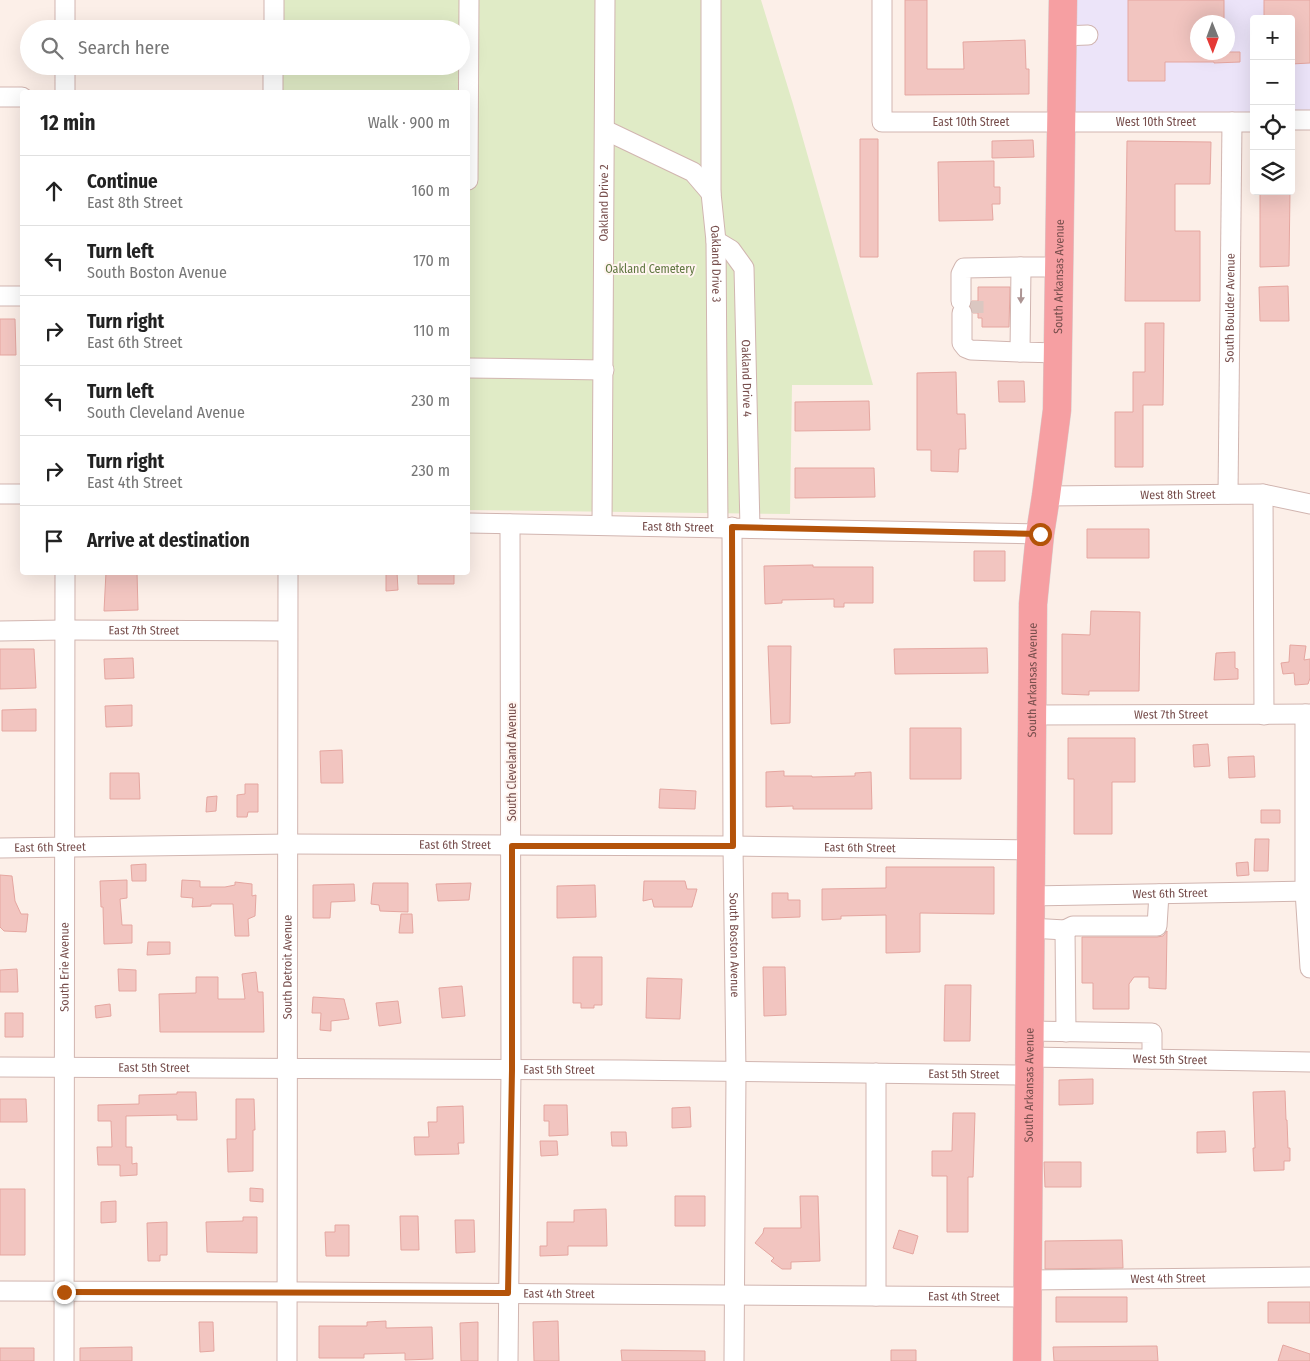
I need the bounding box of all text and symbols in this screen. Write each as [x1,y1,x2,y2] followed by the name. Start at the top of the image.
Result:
[1190,15,1235,60] north arrow
[1250,15,1295,195] map controls
[1250,15,1295,60] button: +
[20,20,470,75] search box
[38,34,66,62] icon: search
[78,36,170,59] text: Search here
[1250,60,1295,105] button: −
[1250,105,1295,150] button: locate
[40,110,95,136] text: 12 min
[368,113,450,132] text: Walk · 900 m
[933,115,1009,129] street label: East 10th Street
[1116,115,1196,129] street label: West 10th Street
[1250,150,1295,195] button: layers
[597,164,611,242] street label: Oakland Drive 2
[87,170,158,193] text: Continue
[40,177,68,205] icon: ahead
[411,181,450,200] text: 160 m
[87,193,183,212] text: East 8th Street
[1051,219,1067,334] street label: South Arkansas Avenue
[707,224,723,302] street label: Oakland Drive 3
[87,240,154,263] text: Turn left
[40,247,68,275] icon: left
[413,251,450,270] text: 170 m
[1222,253,1238,363] street label: South Boulder Avenue
[605,262,695,276] park label: Oakland Cemetery
[87,263,227,282] text: South Boston Avenue
[1017,289,1025,305] one-way arrow
[87,310,164,333] text: Turn right
[40,317,68,345] icon: right
[413,321,450,340] text: 110 m
[87,333,183,352] text: East 6th Street
[739,339,754,417] street label: Oakland Drive 4
[87,380,154,403] text: Turn left
[40,387,68,415] icon: left
[411,391,450,410] text: 230 m
[87,403,245,422] text: South Cleveland Avenue
[87,450,164,473] text: Turn right
[40,457,68,485] icon: right
[411,461,450,480] text: 230 m
[87,473,182,492] text: East 4th Street
[1140,487,1216,502] street label: West 8th Street
[642,519,714,535] street label: East 8th Street
[1029,523,1052,546] route start
[40,527,68,555] icon: arrive
[87,529,250,552] text: Arrive at destination
[109,623,179,638] street label: East 7th Street
[1025,623,1040,737] street label: South Arkansas Avenue
[505,703,519,821] street label: South Cleveland Avenue
[1134,707,1208,722] street label: West 7th Street
[419,838,491,852] street label: East 6th Street
[14,840,86,855] street label: East 6th Street
[824,840,896,855] street label: East 6th Street
[1132,886,1208,901] street label: West 6th Street
[727,892,742,998] street label: South Boston Avenue
[280,915,295,1019] street label: South Detroit Avenue
[57,922,72,1012] street label: South Erie Avenue
[1022,1028,1037,1142] street label: South Arkansas Avenue
[1132,1052,1208,1067] street label: West 5th Street
[118,1061,190,1075] street label: East 5th Street
[523,1063,595,1077] street label: East 5th Street
[928,1067,1000,1082] street label: East 5th Street
[1130,1271,1206,1286] street label: West 4th Street
[53,1281,76,1304] route end
[523,1286,595,1301] street label: East 4th Street
[928,1289,1000,1304] street label: East 4th Street

